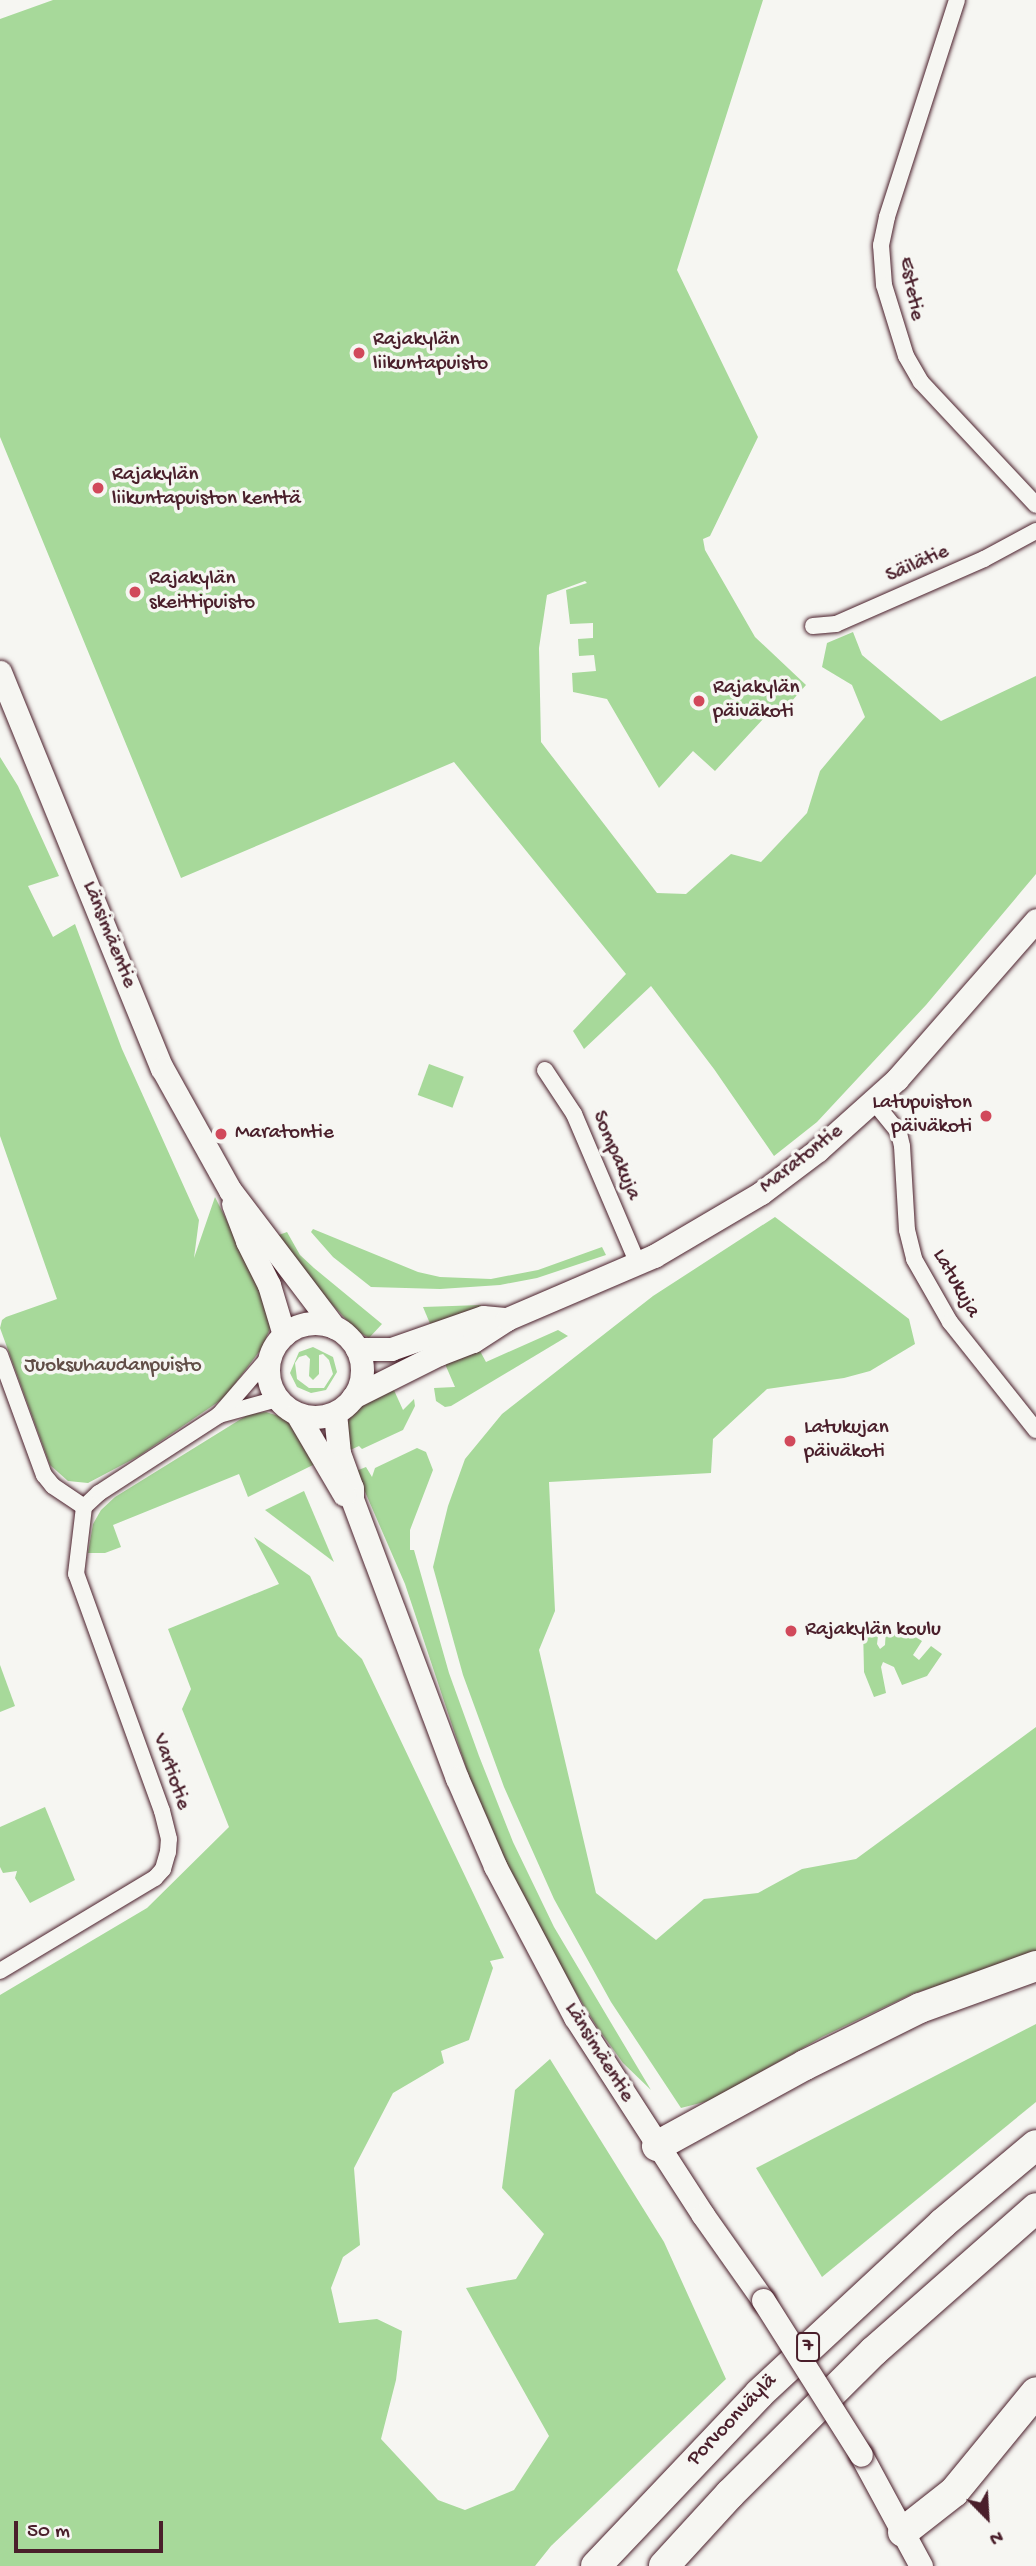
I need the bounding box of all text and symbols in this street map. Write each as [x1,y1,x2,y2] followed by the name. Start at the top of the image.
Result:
[892,255,928,323] street label: Estetie
[373,328,488,378] place label: Rajakylän liikuntapuisto
[351,345,367,361] marker: Rajakylän liikuntapuisto
[112,463,301,513] place label: Rajakylän liikuntapuiston kenttä
[90,480,106,496] marker: Rajakylän liikuntapuiston kenttä
[883,540,953,590] street label: Säilätie
[149,567,255,617] place label: Rajakylän skeittipuisto
[127,584,143,600] marker: Rajakylän skeittipuisto
[713,676,799,726] place label: Rajakylän päiväkoti
[691,693,707,709] marker: Rajakylän päiväkoti
[75,878,141,992] street label: Länsimäentie
[872,1091,972,1141] place label: Latupuiston päiväkoti
[585,1108,645,1204] street label: Sompakuja
[978,1108,994,1124] marker: Latupuiston päiväkoti
[755,1120,849,1200] street label: Maratontie
[235,1121,334,1147] place label: Maratontie
[213,1126,229,1142] marker: Maratontie
[925,1245,985,1323] street label: Latukuja
[24,1354,202,1380] park label: Juoksuhaudanpuisto
[804,1416,889,1466] place label: Latukujan päiväkoti
[782,1433,798,1449] marker: Latukujan päiväkoti
[805,1618,941,1644] place label: Rajakylän koulu
[783,1623,799,1639] marker: Rajakylän koulu
[145,1731,195,1813] street label: Vartiotie
[557,1998,639,2108] street label: Länsimäentie
[796,2332,820,2362] road number: 7
[683,2370,783,2472] street label: Porvoonväylä
[952,2482,1022,2552] north arrow
[18,2506,166,2550] scale bar
[27,2520,70,2545] text: 50 m
[985,2524,1006,2550] text: N

